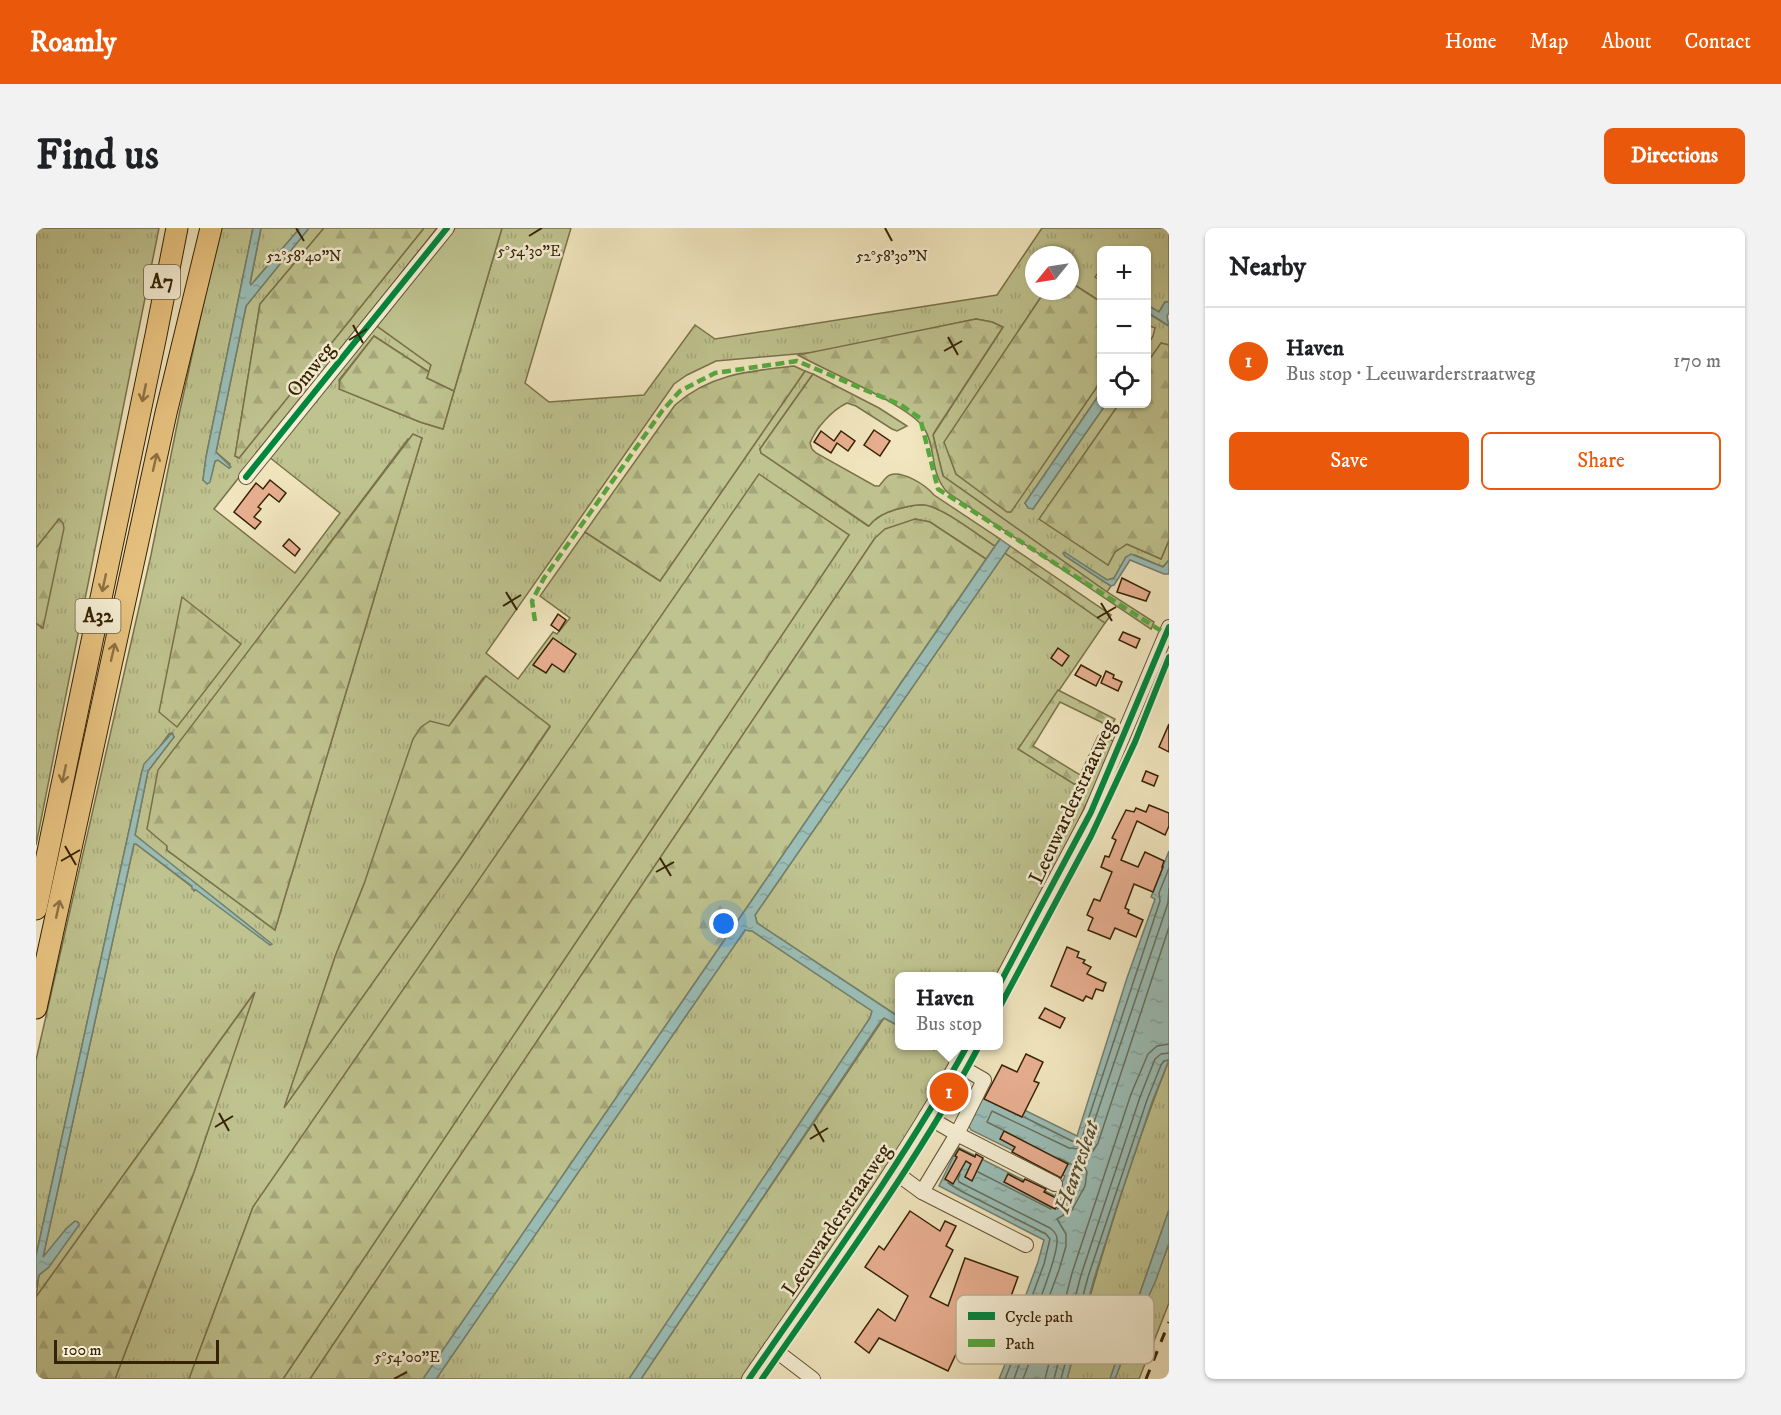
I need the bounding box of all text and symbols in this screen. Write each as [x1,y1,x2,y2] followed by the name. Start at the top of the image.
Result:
[30,25,116,60] text: Roamly
[1445,29,1497,55] text: Home
[1530,29,1568,55] text: Map
[1601,29,1652,55] text: About
[1685,29,1751,55] text: Contact
[1604,128,1745,184] button: Directions
[36,130,159,182] text: Find us
[497,242,561,261] text: 5°54'30"E
[1025,246,1079,300] north arrow
[1097,246,1151,408] map controls
[1097,246,1151,300] button: +
[267,247,341,266] text: 52°58'40"N
[856,247,928,266] text: 52°58'30"N
[1229,251,1306,284] text: Nearby
[144,265,180,299] road number: A7
[1097,300,1151,354] button: −
[1286,335,1344,362] text: Haven
[281,337,341,403] street label: Omweg
[1245,349,1252,374] text: 1
[1673,349,1721,374] text: 170 m
[1097,354,1151,408] button: locate
[1286,362,1535,387] text: Bus stop · Leeuwarderstraatweg
[138,382,149,402] one-way arrow
[1229,432,1469,490] button: Save
[1481,432,1721,490] button: Share
[150,452,162,471] one-way arrow
[98,573,109,593] one-way arrow
[76,599,120,633] road number: A32
[108,643,119,662] one-way arrow
[1024,715,1123,888] street label: Leeuwarderstraatweg
[58,764,69,784] one-way arrow
[52,900,64,919] one-way arrow
[709,909,738,938] your location
[895,972,1003,1050] popup
[916,985,974,1012] text: Haven
[916,1012,982,1037] text: Bus stop
[930,1070,968,1114] pin: 1
[1048,1116,1106,1217] water label: Hearresleat
[776,1138,898,1301] street label: Leeuwarderstraatweg
[956,1295,1154,1364] legend
[1005,1307,1074,1327] text: Cycle path
[1005,1334,1035,1354] text: Path
[54,1337,219,1364] scale bar
[63,1340,102,1360] text: 100 m
[374,1348,440,1367] text: 5°54'00"E

